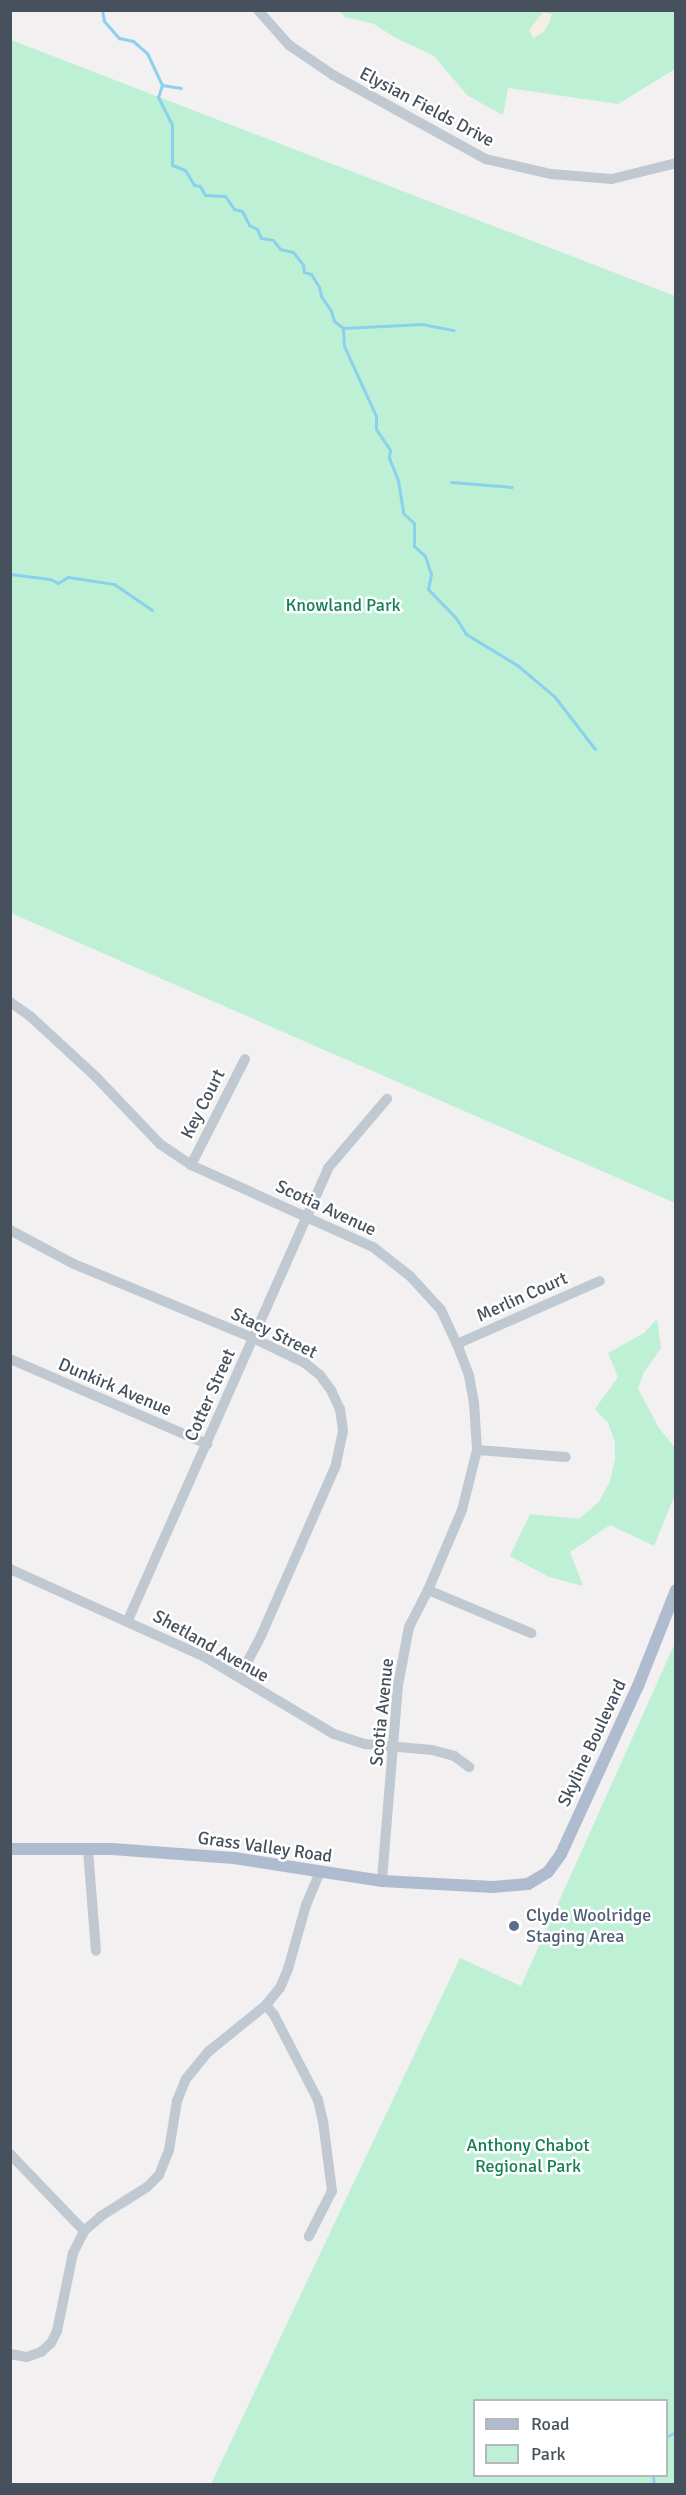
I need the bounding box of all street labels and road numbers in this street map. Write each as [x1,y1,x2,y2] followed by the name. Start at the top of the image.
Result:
[356,62,498,152] street label: Elysian Fields Drive
[176,1066,230,1142] street label: Key Court
[272,1175,380,1241] street label: Scotia Avenue
[473,1267,571,1327] street label: Merlin Court
[227,1303,321,1363] street label: Stacy Street
[180,1345,240,1445] street label: Cotter Street
[55,1353,175,1421] street label: Dunkirk Avenue
[149,1605,273,1687] street label: Shetland Avenue
[366,1657,398,1767] street label: Scotia Avenue
[553,1676,631,1810] street label: Skyline Boulevard
[196,1827,334,1867] street label: Grass Valley Road

